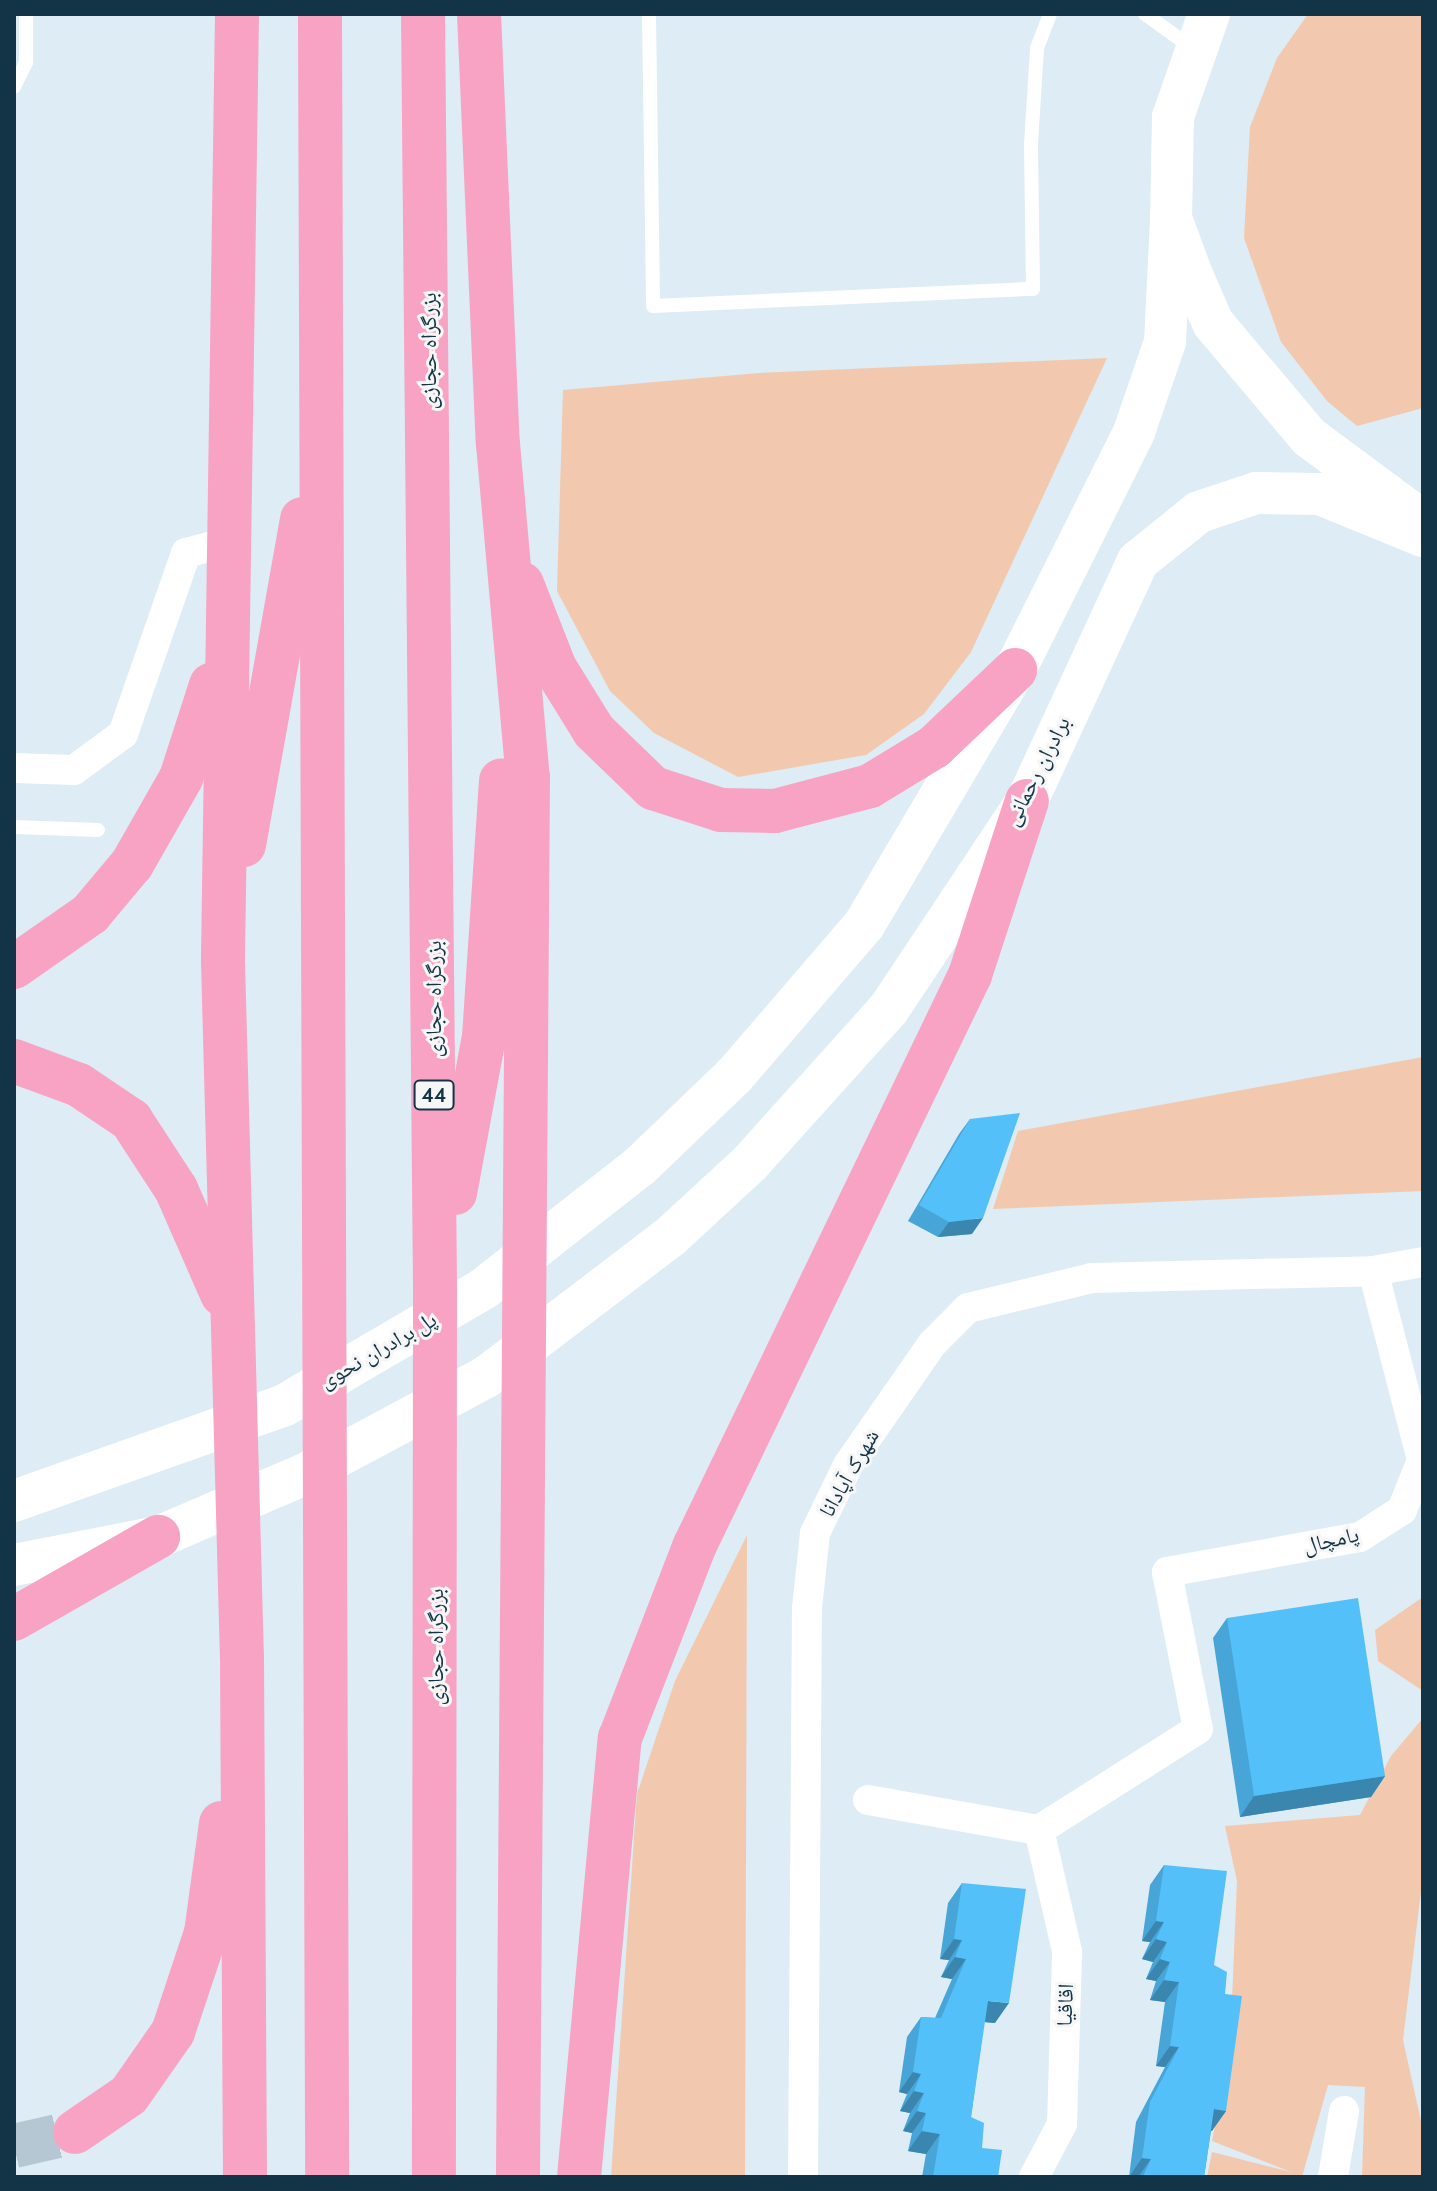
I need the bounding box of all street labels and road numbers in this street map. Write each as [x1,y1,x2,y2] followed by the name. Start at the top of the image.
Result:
[416,293,442,409] street label: بزرگراه حجازی
[998,712,1076,830] street label: برادران رحمانی
[421,941,447,1057] street label: بزرگراه حجازی
[412,1079,456,1111] road number: 44
[315,1306,441,1394] street label: پل برادران نحوی
[813,1424,885,1522] street label: شهرک آپادانا
[1301,1521,1361,1559] street label: پامچال
[423,1589,449,1705] street label: بزرگراه حجازی
[1051,1983,1079,2027] street label: اقاقیا

